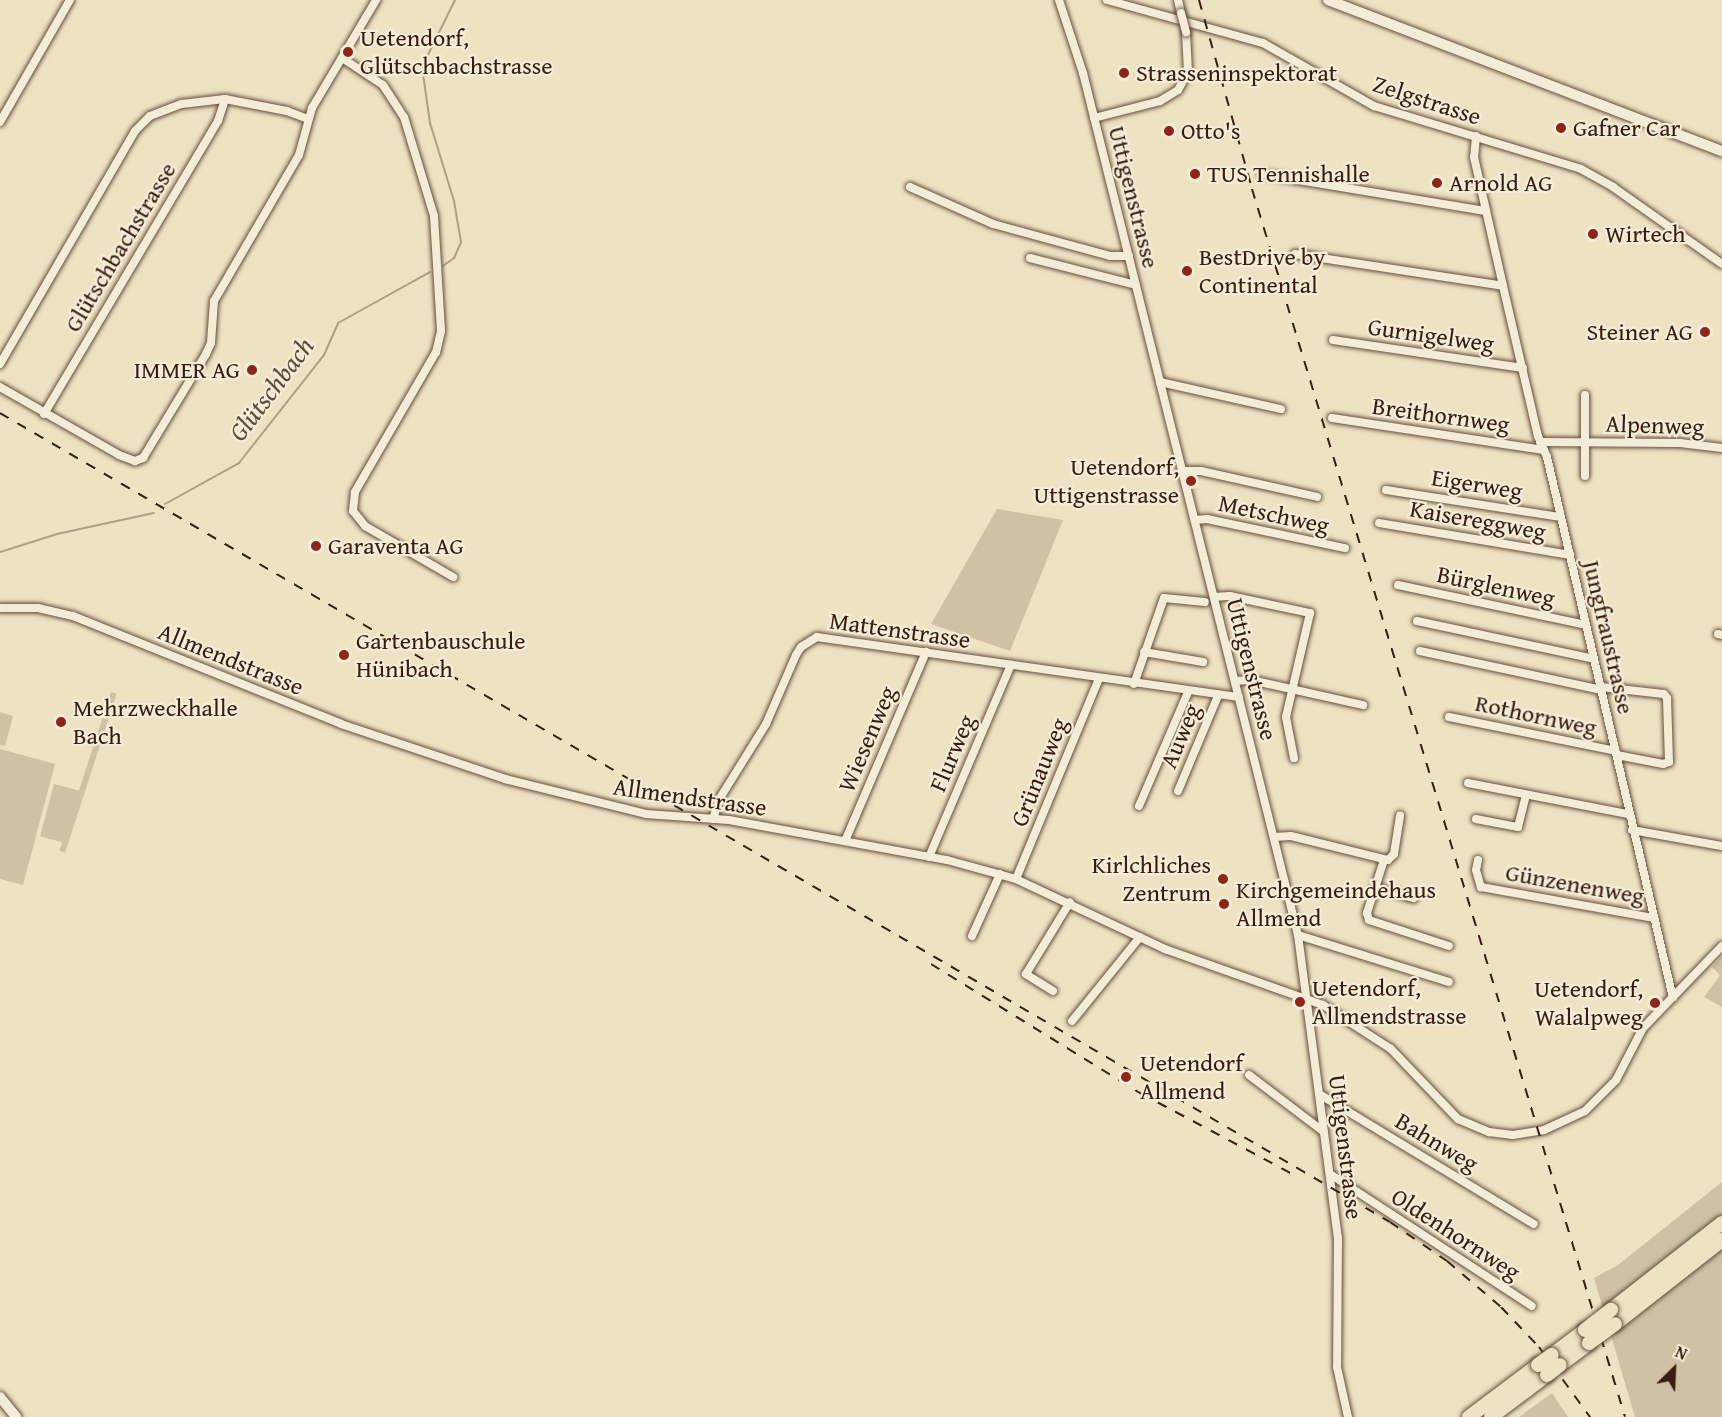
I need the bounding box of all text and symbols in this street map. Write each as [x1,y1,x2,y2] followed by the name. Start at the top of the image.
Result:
[360,24,552,80] place label: Uetendorf, Glütschbachstrasse
[341,45,355,59] marker: Uetendorf, Glütschbachstrasse
[1136,59,1337,87] place label: Strasseninspektorat
[1117,66,1131,80] marker: Strasseninspektorat
[1369,69,1485,131] street label: Zelgstrasse
[1573,114,1680,142] place label: Gafner Car
[1181,117,1240,145] place label: Otto's
[1554,121,1568,135] marker: Gafner Car
[1102,123,1166,271] street label: Uttigenstrasse
[1162,124,1176,138] marker: Otto's
[58,157,182,337] street label: Glütschbachstrasse
[1207,160,1370,188] place label: TUS Tennishalle
[1188,167,1202,181] marker: TUS Tennishalle
[1449,169,1552,197] place label: Arnold AG
[1430,176,1444,190] marker: Arnold AG
[1605,220,1686,248] place label: Wirtech
[1586,227,1600,241] marker: Wirtech
[1199,243,1325,299] place label: BestDrive by Continental
[1180,264,1194,278] marker: BestDrive by Continental
[1366,312,1496,358] street label: Gurnigelweg
[1587,318,1693,346] place label: Steiner AG
[1698,325,1712,339] marker: Steiner AG
[222,331,320,447] water label: Glütschbach
[134,356,240,384] place label: IMMER AG
[245,363,259,377] marker: IMMER AG
[1370,391,1512,439] street label: Breithornweg
[1605,409,1705,441] street label: Alpenweg
[1034,453,1179,509] place label: Uetendorf, Uttigenstrasse
[1429,463,1525,505] street label: Eigerweg
[1184,474,1198,488] marker: Uetendorf, Uttigenstrasse
[1216,488,1332,540] street label: Metschweg
[1408,494,1548,546] street label: Kaisereggweg
[328,532,464,560] place label: Garaventa AG
[309,539,323,553] marker: Garaventa AG
[1577,557,1641,717] street label: Jungfraustrasse
[1434,559,1558,613] street label: Bürglenweg
[1220,595,1284,743] street label: Uttigenstrasse
[828,606,972,654] street label: Mattenstrasse
[154,617,308,701] street label: Allmendstrasse
[356,627,526,683] place label: Gartenbauschule Hünibach
[337,648,351,662] marker: Gartenbauschule Hünibach
[832,682,902,796] street label: Wiesenweg
[1473,688,1599,742] street label: Rothornweg
[73,694,238,750] place label: Mehrzweckhalle Bach
[1154,699,1206,773] street label: Auweg
[923,710,981,796] street label: Flurweg
[1004,713,1074,831] street label: Grünauweg
[54,715,68,729] marker: Mehrzweckhalle Bach
[611,772,769,822] street label: Allmendstrasse
[1092,851,1211,907] place label: Kirlchliches Zentrum
[1503,858,1647,910] street label: Günzenenweg
[1216,872,1230,886] marker: Kirlchliches Zentrum
[1236,876,1436,932] place label: Kirchgemeindehaus Allmend
[1217,897,1231,911] marker: Kirchgemeindehaus Allmend
[1312,974,1466,1030] place label: Uetendorf, Allmendstrasse
[1534,975,1643,1031] place label: Uetendorf, Walalpweg
[1293,995,1307,1009] marker: Uetendorf, Allmendstrasse
[1648,996,1662,1010] marker: Uetendorf, Walalpweg
[1140,1049,1243,1105] place label: Uetendorf Allmend
[1117,1068,1135,1086] marker: Uetendorf Allmend
[1323,1073,1369,1221] street label: Uttigenstrasse
[1390,1106,1484,1178] street label: Bahnweg
[1386,1182,1526,1286] street label: Oldenhornweg
[1644,1339,1704,1399] north arrow
[1672,1339,1691,1366] text: N

